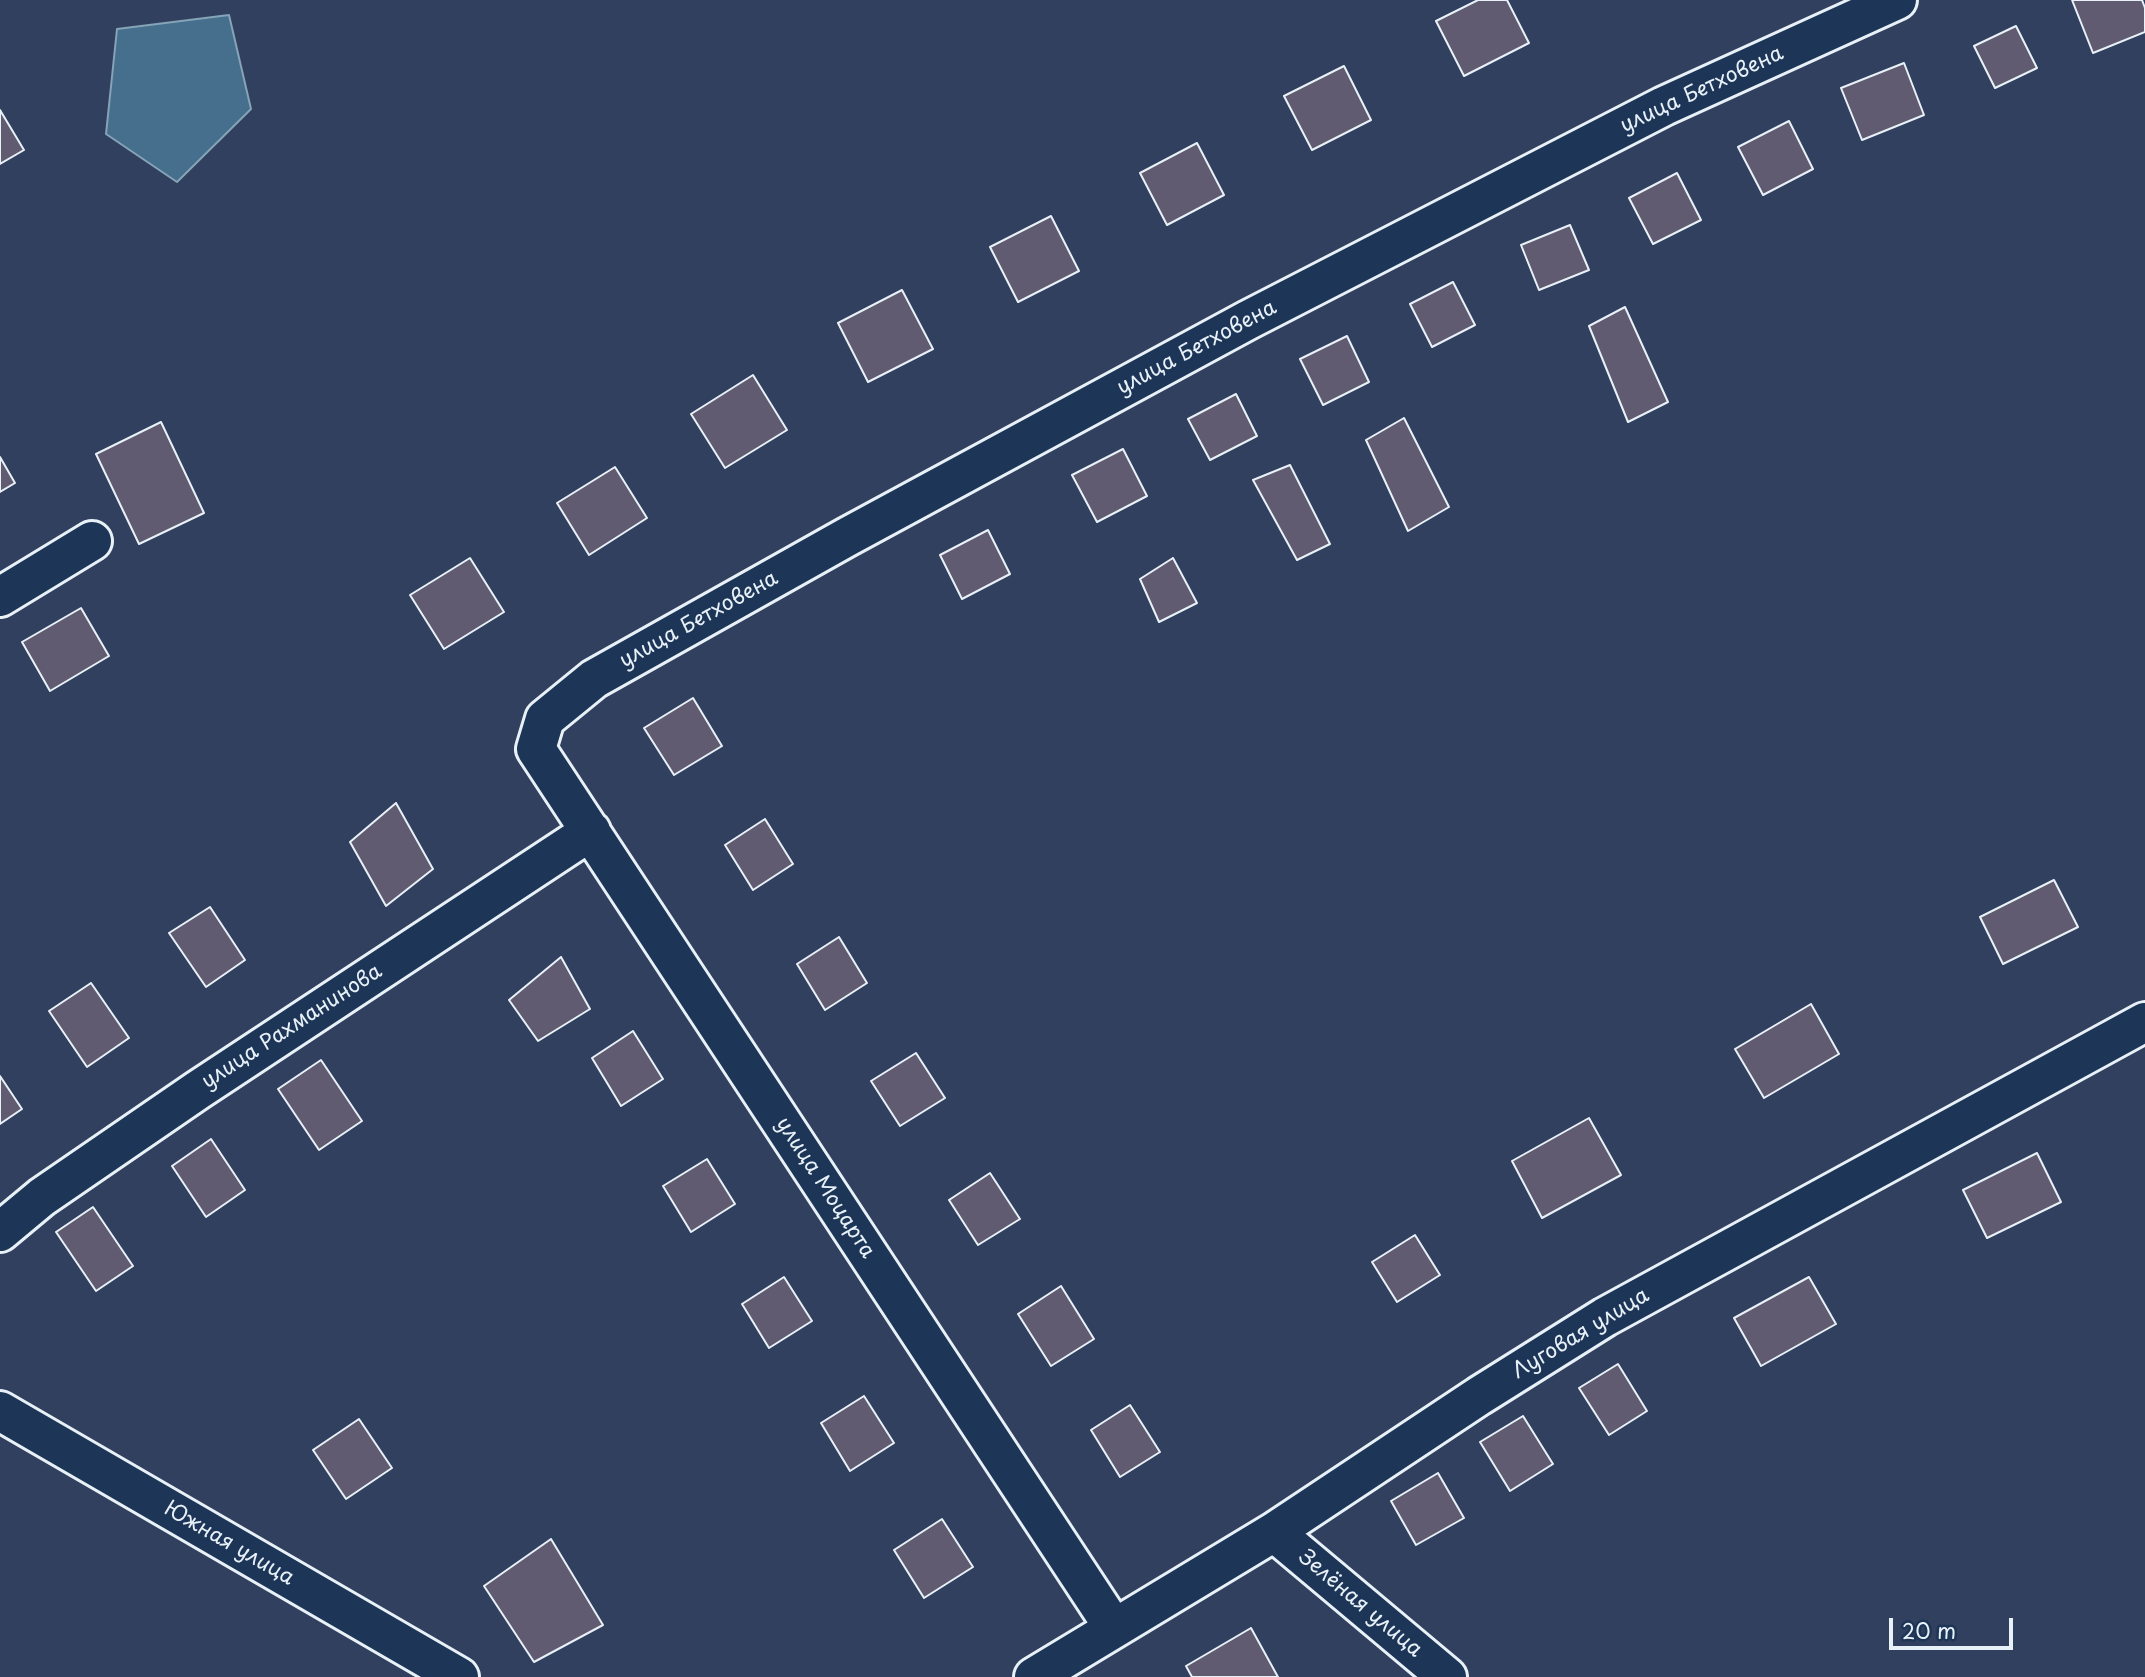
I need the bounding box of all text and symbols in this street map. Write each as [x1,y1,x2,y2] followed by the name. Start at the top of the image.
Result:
[1616,41,1788,139] street label: улица Бетховена
[1113,295,1281,401] street label: улица Бетховена
[615,566,783,674] street label: улица Бетховена
[197,959,387,1095] street label: улица Рахманинова
[770,1113,880,1263] street label: улица Моцарта
[1508,1283,1654,1385] street label: Луговая улица
[160,1497,298,1591] street label: Южная улица
[1293,1545,1427,1663] street label: Зелёная улица
[1893,1604,2017,1648] scale bar
[1902,1614,1956,1646] text: 20 m

